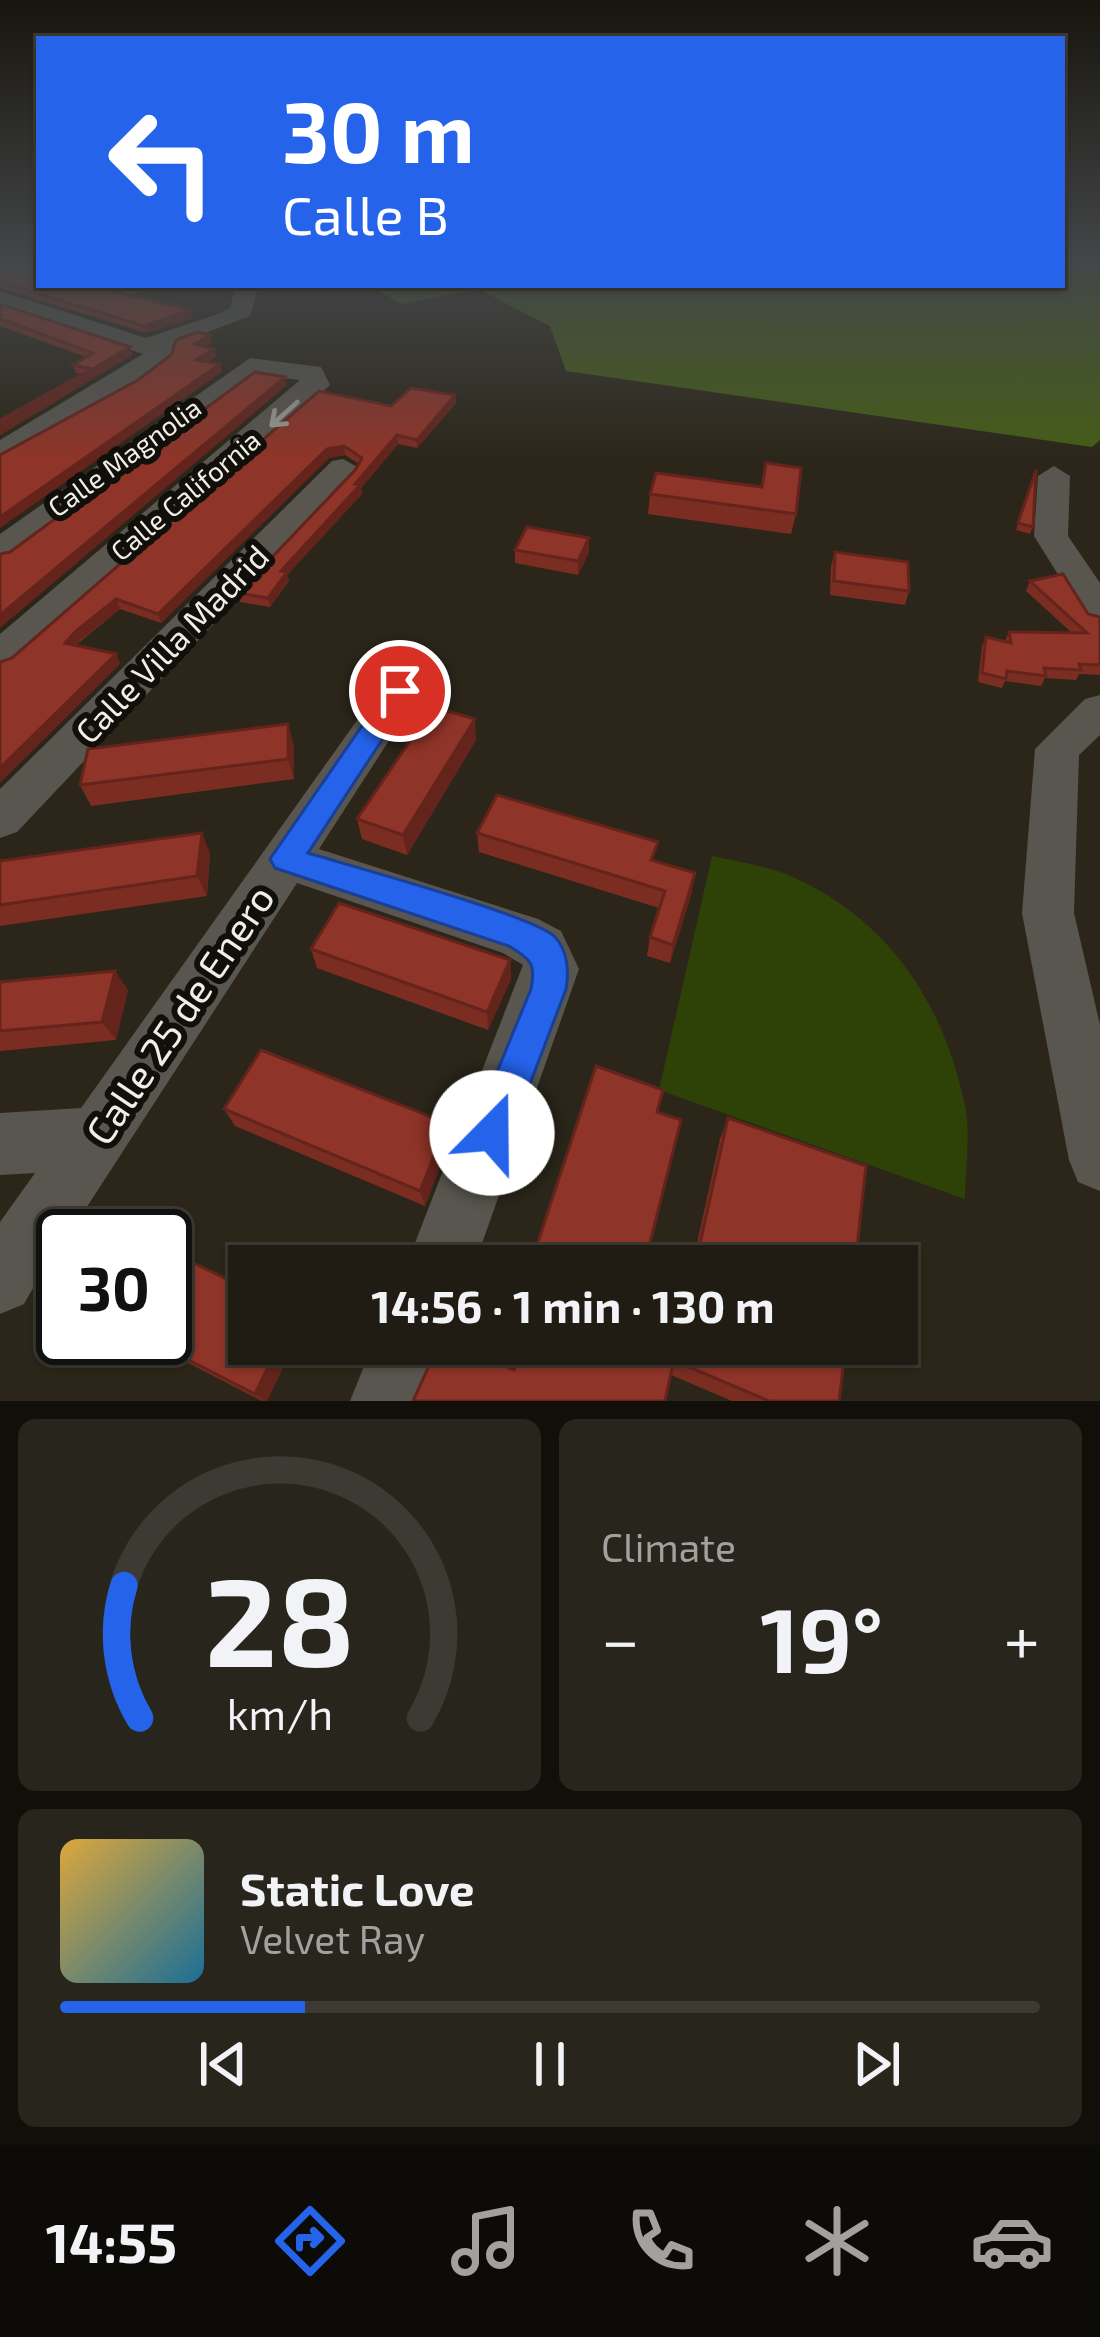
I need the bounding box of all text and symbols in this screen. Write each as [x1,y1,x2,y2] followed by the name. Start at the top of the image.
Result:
[282,79,475,180] text: 30 m
[84,84,240,240] icon: left
[282,181,449,246] text: Calle B
[41,390,207,523] street label: Calle Magnolia
[269,400,299,427] one-way arrow
[104,423,266,566] street label: Calle California
[66,536,276,751] street label: Calle Villa Madrid
[349,640,451,742] pin
[367,658,433,724] icon: arrive
[75,876,283,1153] street label: Calle 25 de Enero
[429,1070,555,1196] position arrow
[36,1209,192,1365] speed limit sign: 30
[371,1278,775,1332] text: 14:56 · 1 min · 130 m
[601,1523,736,1570] text: Climate
[204,1542,355,1692] text: 28
[760,1583,883,1691] text: 19°
[601,1598,640,1677] text: −
[1004,1598,1040,1677] text: +
[226,1687,333,1739] text: km/h
[240,1861,475,1915] text: Static Love
[240,1915,425,1962] text: Velvet Ray
[190,2031,256,2097] icon: previous
[517,2031,583,2097] icon: pause
[844,2031,910,2097] icon: next
[268,2199,352,2283] icon: directions
[444,2199,528,2283] icon: music
[619,2199,703,2283] icon: phone
[795,2199,879,2283] icon: climate
[970,2199,1054,2283] icon: car
[46,2209,177,2274] text: 14:55

